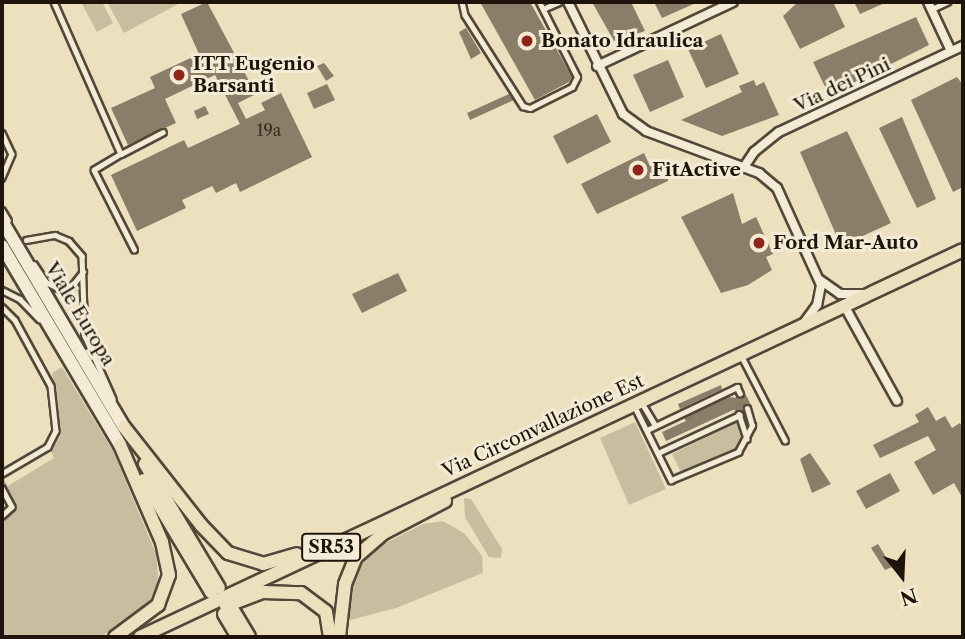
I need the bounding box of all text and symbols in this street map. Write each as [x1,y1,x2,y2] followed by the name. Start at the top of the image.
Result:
[541,30,704,52] place label: Bonato Idraulica
[519,33,535,49] marker: Bonato Idraulica
[193,53,315,97] place label: ITT Eugenio Barsanti
[790,53,894,117] street label: Via dei Pini
[171,67,187,83] marker: ITT Eugenio Barsanti
[257,120,281,140] house number: 19a
[652,159,741,181] place label: FitActive
[630,162,646,178] marker: FitActive
[773,232,918,254] place label: Ford Mar-Auto
[751,235,767,251] marker: Ford Mar-Auto
[40,258,120,370] street label: Viale Europa
[439,369,647,483] street label: Via Circonvallazione Est
[300,532,362,562] road number: SR53
[867,541,937,611] north arrow
[897,583,920,610] text: N

